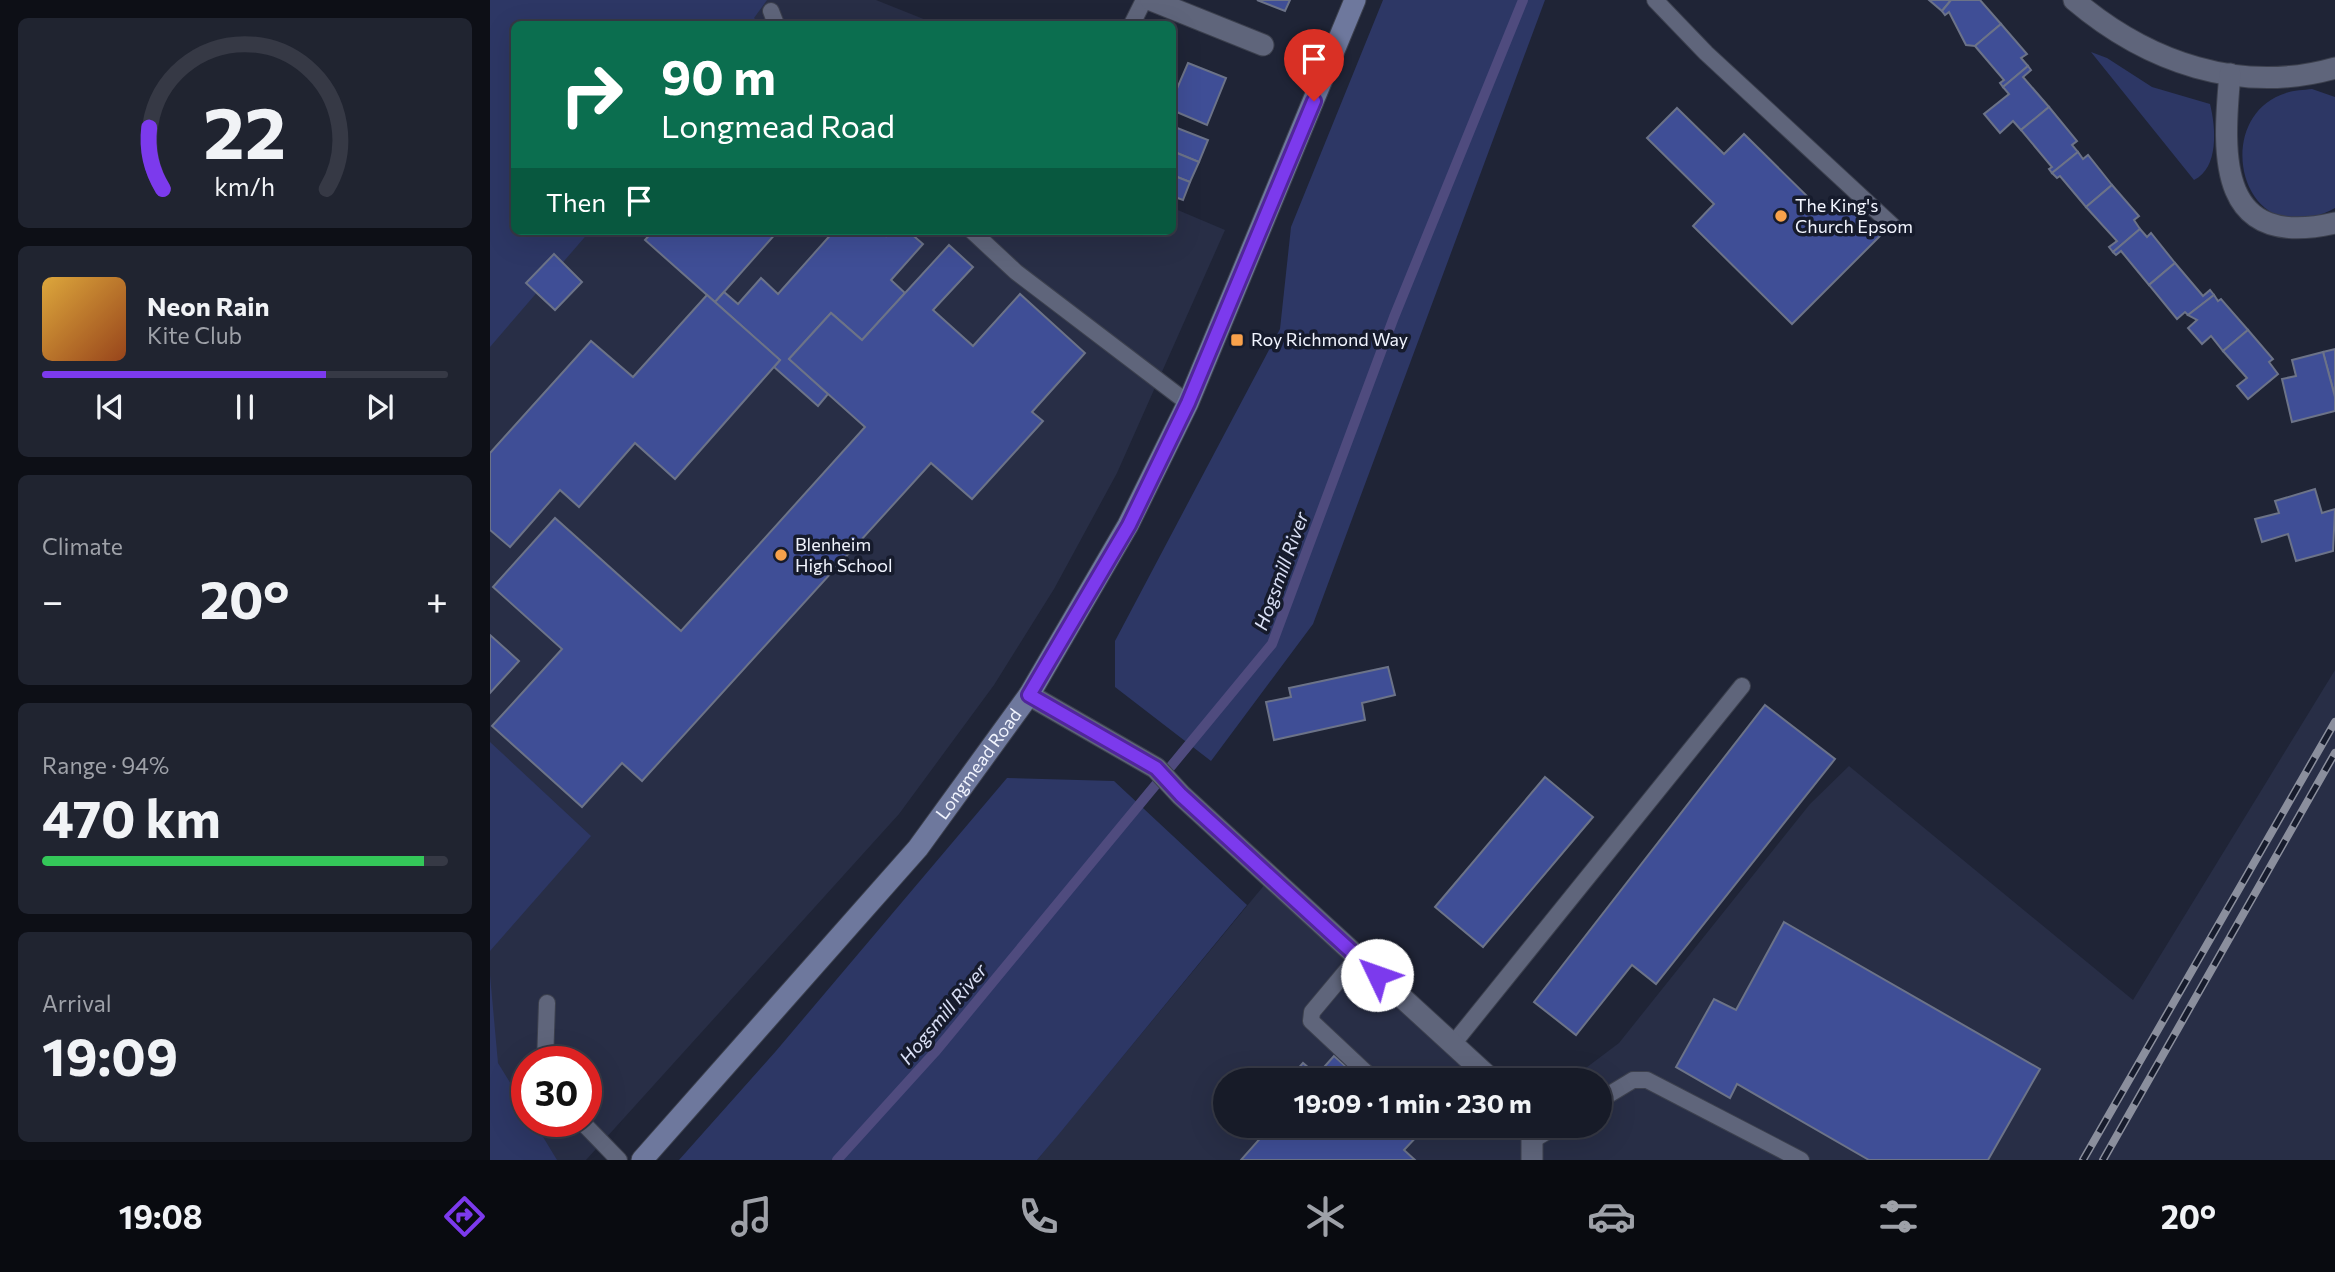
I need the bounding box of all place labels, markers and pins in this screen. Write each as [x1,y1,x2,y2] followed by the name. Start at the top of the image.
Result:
[1284,29,1344,101] pin
[1795,194,1913,237] place label: The King's Church Epsom
[1773,208,1789,224] marker: The King's Church Epsom
[1251,328,1408,350] place label: Roy Richmond Way
[1229,332,1245,348] marker: Roy Richmond Way
[795,533,893,576] place label: Blenheim High School
[773,547,789,563] marker: Blenheim High School

